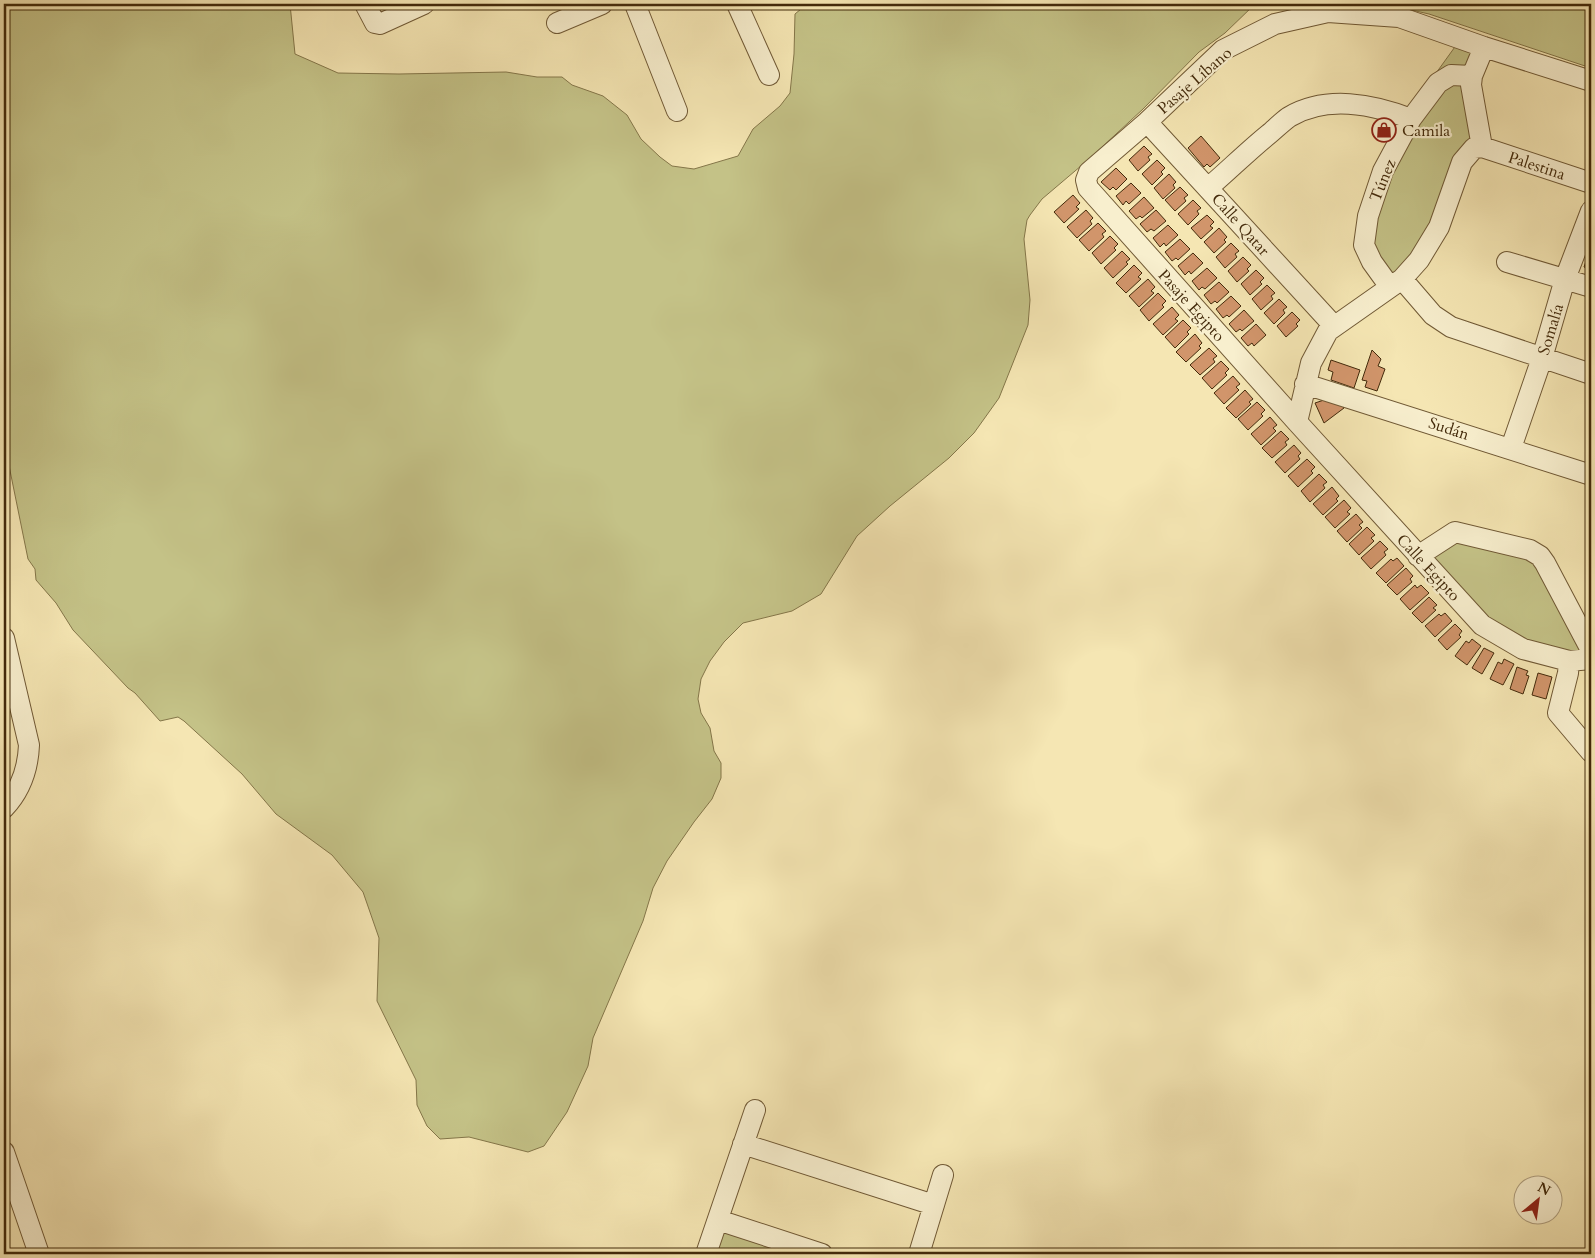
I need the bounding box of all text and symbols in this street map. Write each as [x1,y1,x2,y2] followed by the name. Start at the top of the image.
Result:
[1153,42,1237,119] street label: Pasaje Líbano
[1371,117,1397,143] shop icon: Camila
[1402,120,1450,142] place label: Camila
[1505,146,1568,185] street label: Palestina
[1364,156,1401,205] street label: Túnez
[1206,189,1274,261] street label: Calle Qatar
[1153,265,1230,347] street label: Pasaje Egipto
[1533,301,1569,358] street label: Somalía
[1426,412,1472,446] street label: Sudán
[1391,529,1465,606] street label: Calle Egipto
[1512,1176,1562,1226] north arrow
[1534,1178,1554,1200] text: N

